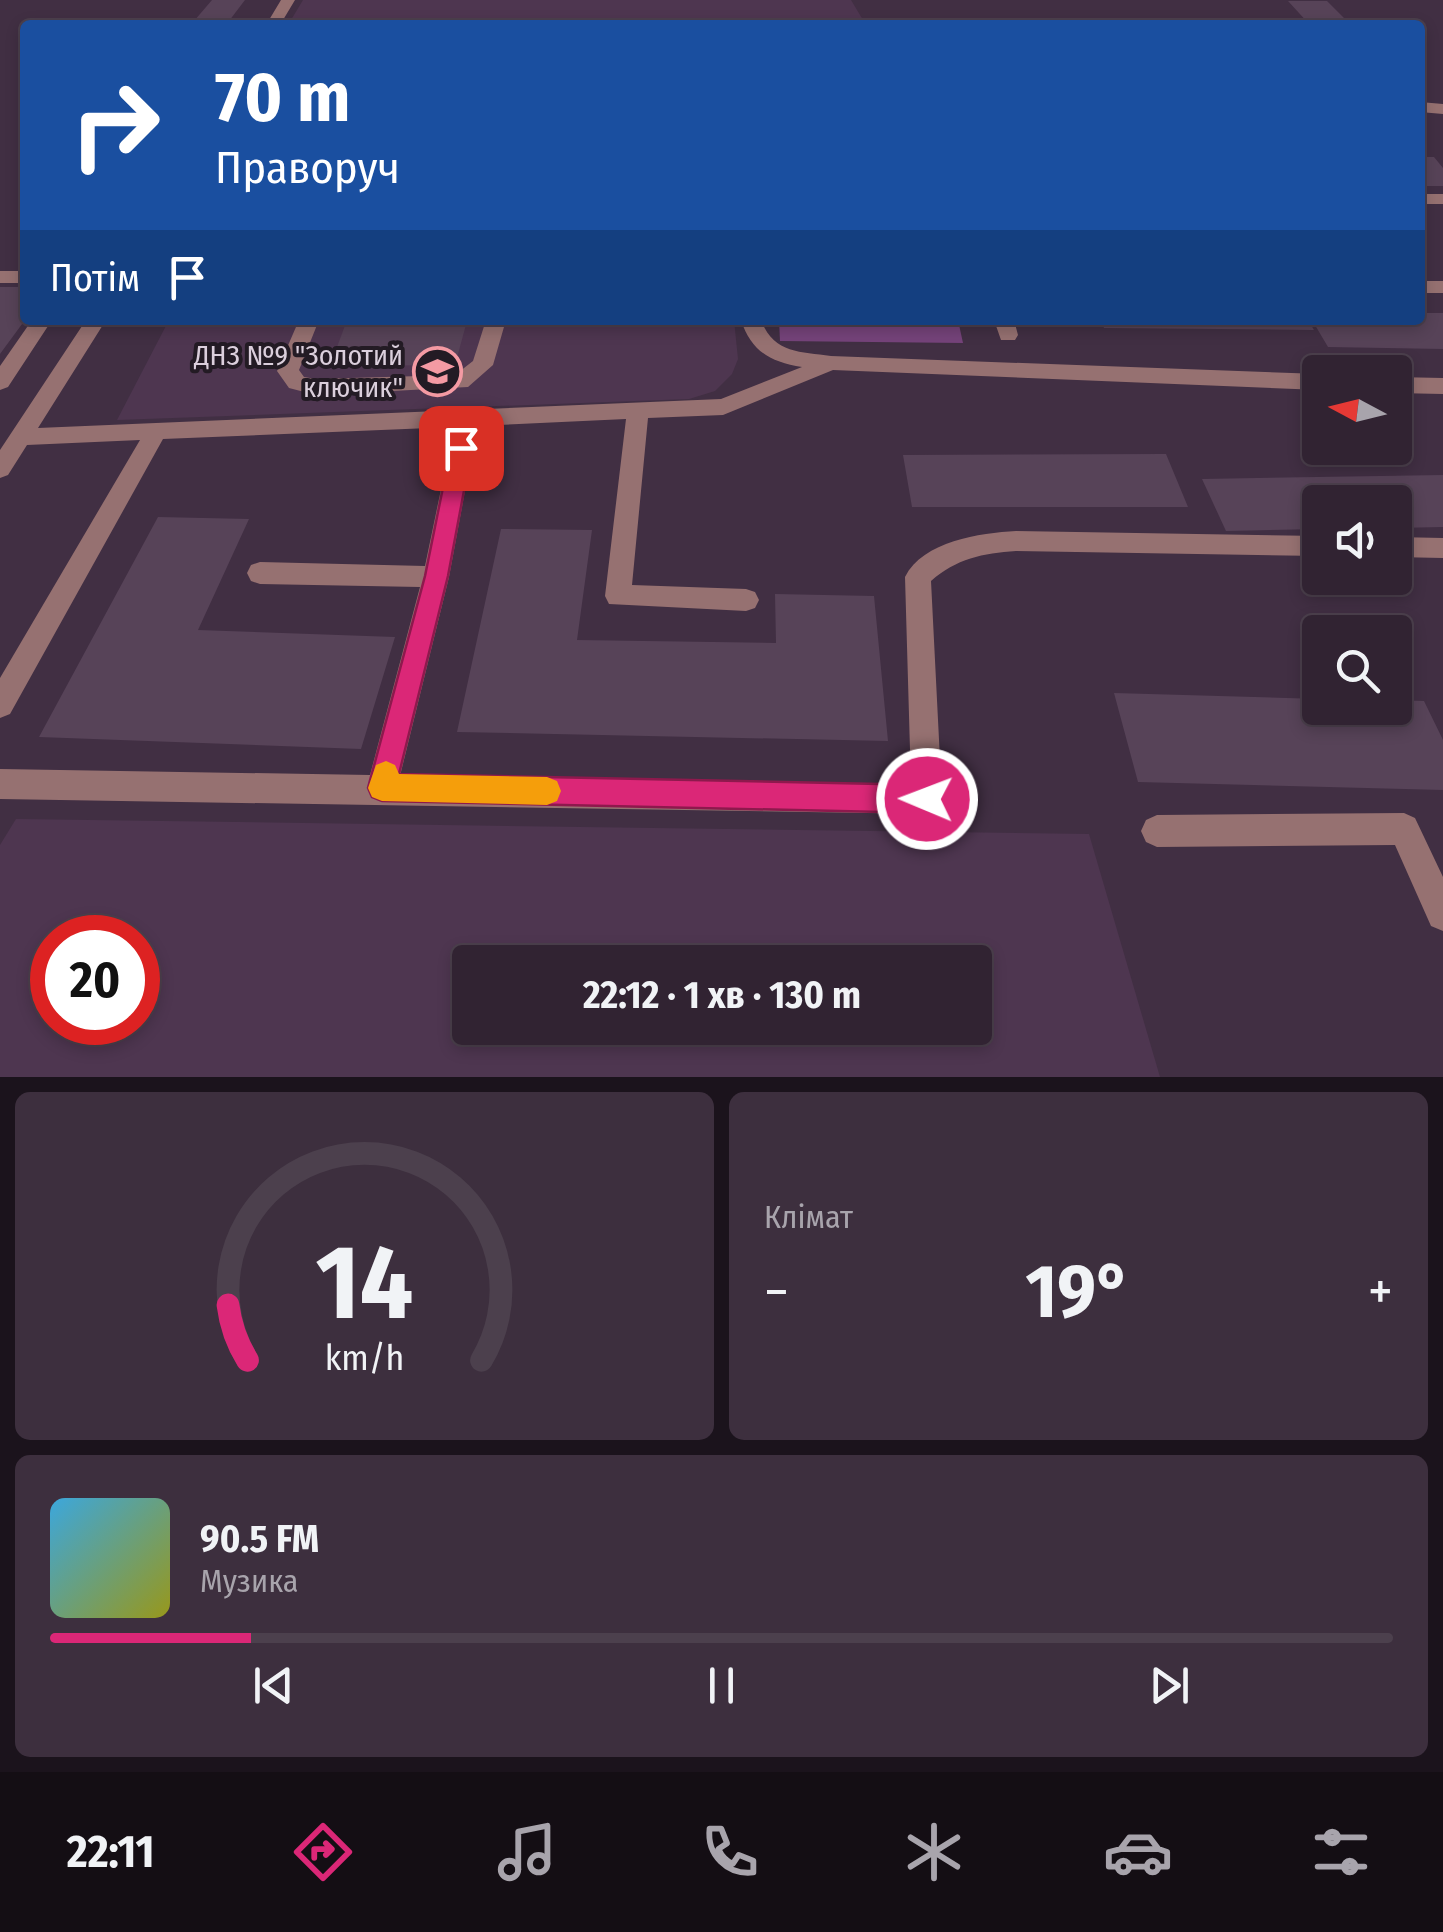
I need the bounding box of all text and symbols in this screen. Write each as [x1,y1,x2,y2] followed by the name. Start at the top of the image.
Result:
[215,56,350,140] text: 70 m
[50,60,180,190] icon: right
[215,141,400,195] text: Праворуч
[160,250,215,305] icon: arrive
[50,255,140,301] text: Потім
[193,339,403,404] place label: ДНЗ №9 "Золотий ключик"
[412,345,464,397] school or university icon: ДНЗ №9 "Золотий ключик"
[1302,355,1412,465] north arrow
[1302,355,1412,725] map controls
[419,406,504,491] pin
[434,421,489,476] icon: arrive
[1302,485,1412,595] button: sound
[1302,615,1412,725] button: search
[875,747,979,851] position arrow
[30,915,160,1045] speed limit sign: 20
[583,972,861,1018] text: 22:12 · 1 хв · 130 m
[764,1198,853,1236] text: Клімат
[316,1221,413,1346] text: 14
[1026,1247,1131,1337] text: 19°
[764,1259,789,1325] text: −
[1368,1259,1393,1325] text: +
[325,1337,404,1379] text: km/h
[200,1516,319,1562] text: 90.5 FM
[200,1562,298,1600] text: Музика
[246,1658,301,1713] icon: previous
[694,1658,749,1713] icon: pause
[1142,1658,1197,1713] icon: next
[288,1817,358,1887] icon: directions
[492,1817,562,1887] icon: music
[695,1817,765,1887] icon: phone
[899,1817,969,1887] icon: climate
[1103,1817,1173,1887] icon: car
[1306,1817,1376,1887] icon: filters
[67,1825,155,1879] text: 22:11

